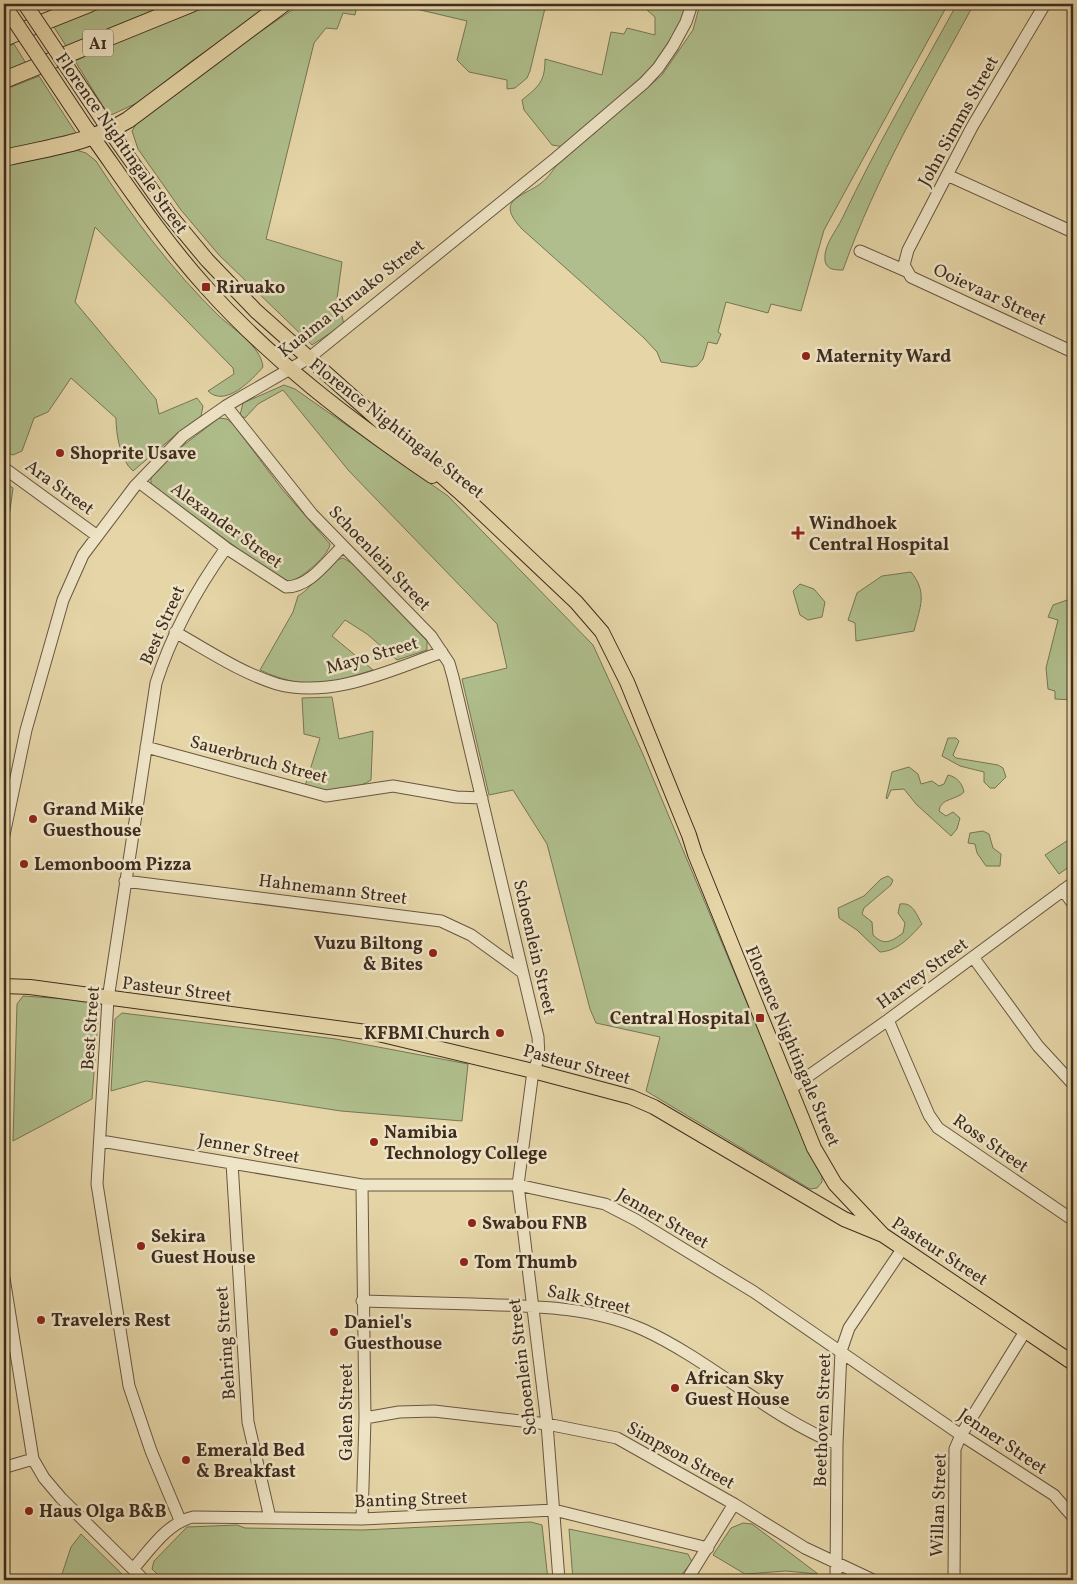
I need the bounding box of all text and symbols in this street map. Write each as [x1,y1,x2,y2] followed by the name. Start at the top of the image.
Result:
[83,29,113,56] road number: A1
[49,48,193,240] street label: Florence Nightingale Street
[913,52,1006,192] street label: John Simms Street
[273,234,430,364] street label: Kuaima Riruako Street
[929,258,1050,333] street label: Ooievaar Street
[216,276,285,301] place label: Riruako
[200,281,212,293] marker: Riruako
[816,345,951,370] place label: Maternity Ward
[800,350,812,362] marker: Maternity Ward
[303,353,489,506] street label: Florence Nightingale Street
[70,442,196,467] place label: Shoprite Usave
[54,447,66,459] marker: Shoprite Usave
[19,455,99,522] street label: Ara Street
[165,477,287,575] street label: Alexander Street
[322,501,436,617] street label: Schoenlein Street
[809,512,949,558] place label: Windhoek Central Hospital
[791,526,805,540] marker: Windhoek Central Hospital
[135,582,192,669] street label: Best Street
[323,631,422,682] street label: Mayo Street
[187,730,330,791] street label: Sauerbruch Street
[43,798,144,844] place label: Grand Mike Guesthouse
[27,813,39,825] marker: Grand Mike Guesthouse
[34,853,192,878] place label: Lemonboom Pizza
[18,858,30,870] marker: Lemonboom Pizza
[257,869,409,912] street label: Hahnemann Street
[506,877,561,1017] street label: Schoenlein Street
[314,932,423,978] place label: Vuzu Biltong & Bites
[872,932,974,1016] street label: Harvey Street
[738,942,845,1151] street label: Florence Nightingale Street
[427,947,439,959] marker: Vuzu Biltong & Bites
[121,971,233,1010] street label: Pasteur Street
[76,985,107,1071] street label: Best Street
[610,1007,750,1032] place label: Central Hospital
[754,1012,766,1024] marker: Central Hospital
[364,1022,490,1047] place label: KFBMI Church
[494,1027,506,1039] marker: KFBMI Church
[520,1039,633,1092] street label: Pasteur Street
[947,1109,1033,1180] street label: Ross Street
[384,1121,547,1167] place label: Namibia Technology College
[196,1128,302,1171] street label: Jenner Street
[368,1136,380,1148] marker: Namibia Technology College
[611,1183,713,1256] street label: Jenner Street
[482,1212,587,1237] place label: Swabou FNB
[886,1212,992,1293] street label: Pasteur Street
[466,1217,478,1229] marker: Swabou FNB
[151,1225,255,1271] place label: Sekira Guest House
[135,1240,147,1252] marker: Sekira Guest House
[474,1251,577,1276] place label: Tom Thumb
[458,1256,470,1268] marker: Tom Thumb
[545,1279,633,1322] street label: Salk Street
[210,1285,243,1401] street label: Behring Street
[503,1297,544,1437] street label: Schoenlein Street
[51,1309,171,1334] place label: Travelers Rest
[344,1311,442,1357] place label: Daniel's Guesthouse
[35,1314,47,1326] marker: Travelers Rest
[328,1326,340,1338] marker: Daniel's Guesthouse
[809,1353,838,1488] street label: Beethoven Street
[335,1363,360,1461] street label: Galen Street
[685,1367,789,1413] place label: African Sky Guest House
[669,1382,681,1394] marker: African Sky Guest House
[953,1403,1052,1481] street label: Jenner Street
[622,1416,739,1496] street label: Simpson Street
[196,1439,305,1485] place label: Emerald Bed & Breakfast
[925,1453,954,1558] street label: Willan Street
[180,1454,192,1466] marker: Emerald Bed & Breakfast
[354,1486,468,1515] street label: Banting Street
[39,1500,167,1525] place label: Haus Olga B&B
[23,1505,35,1517] marker: Haus Olga B&B

